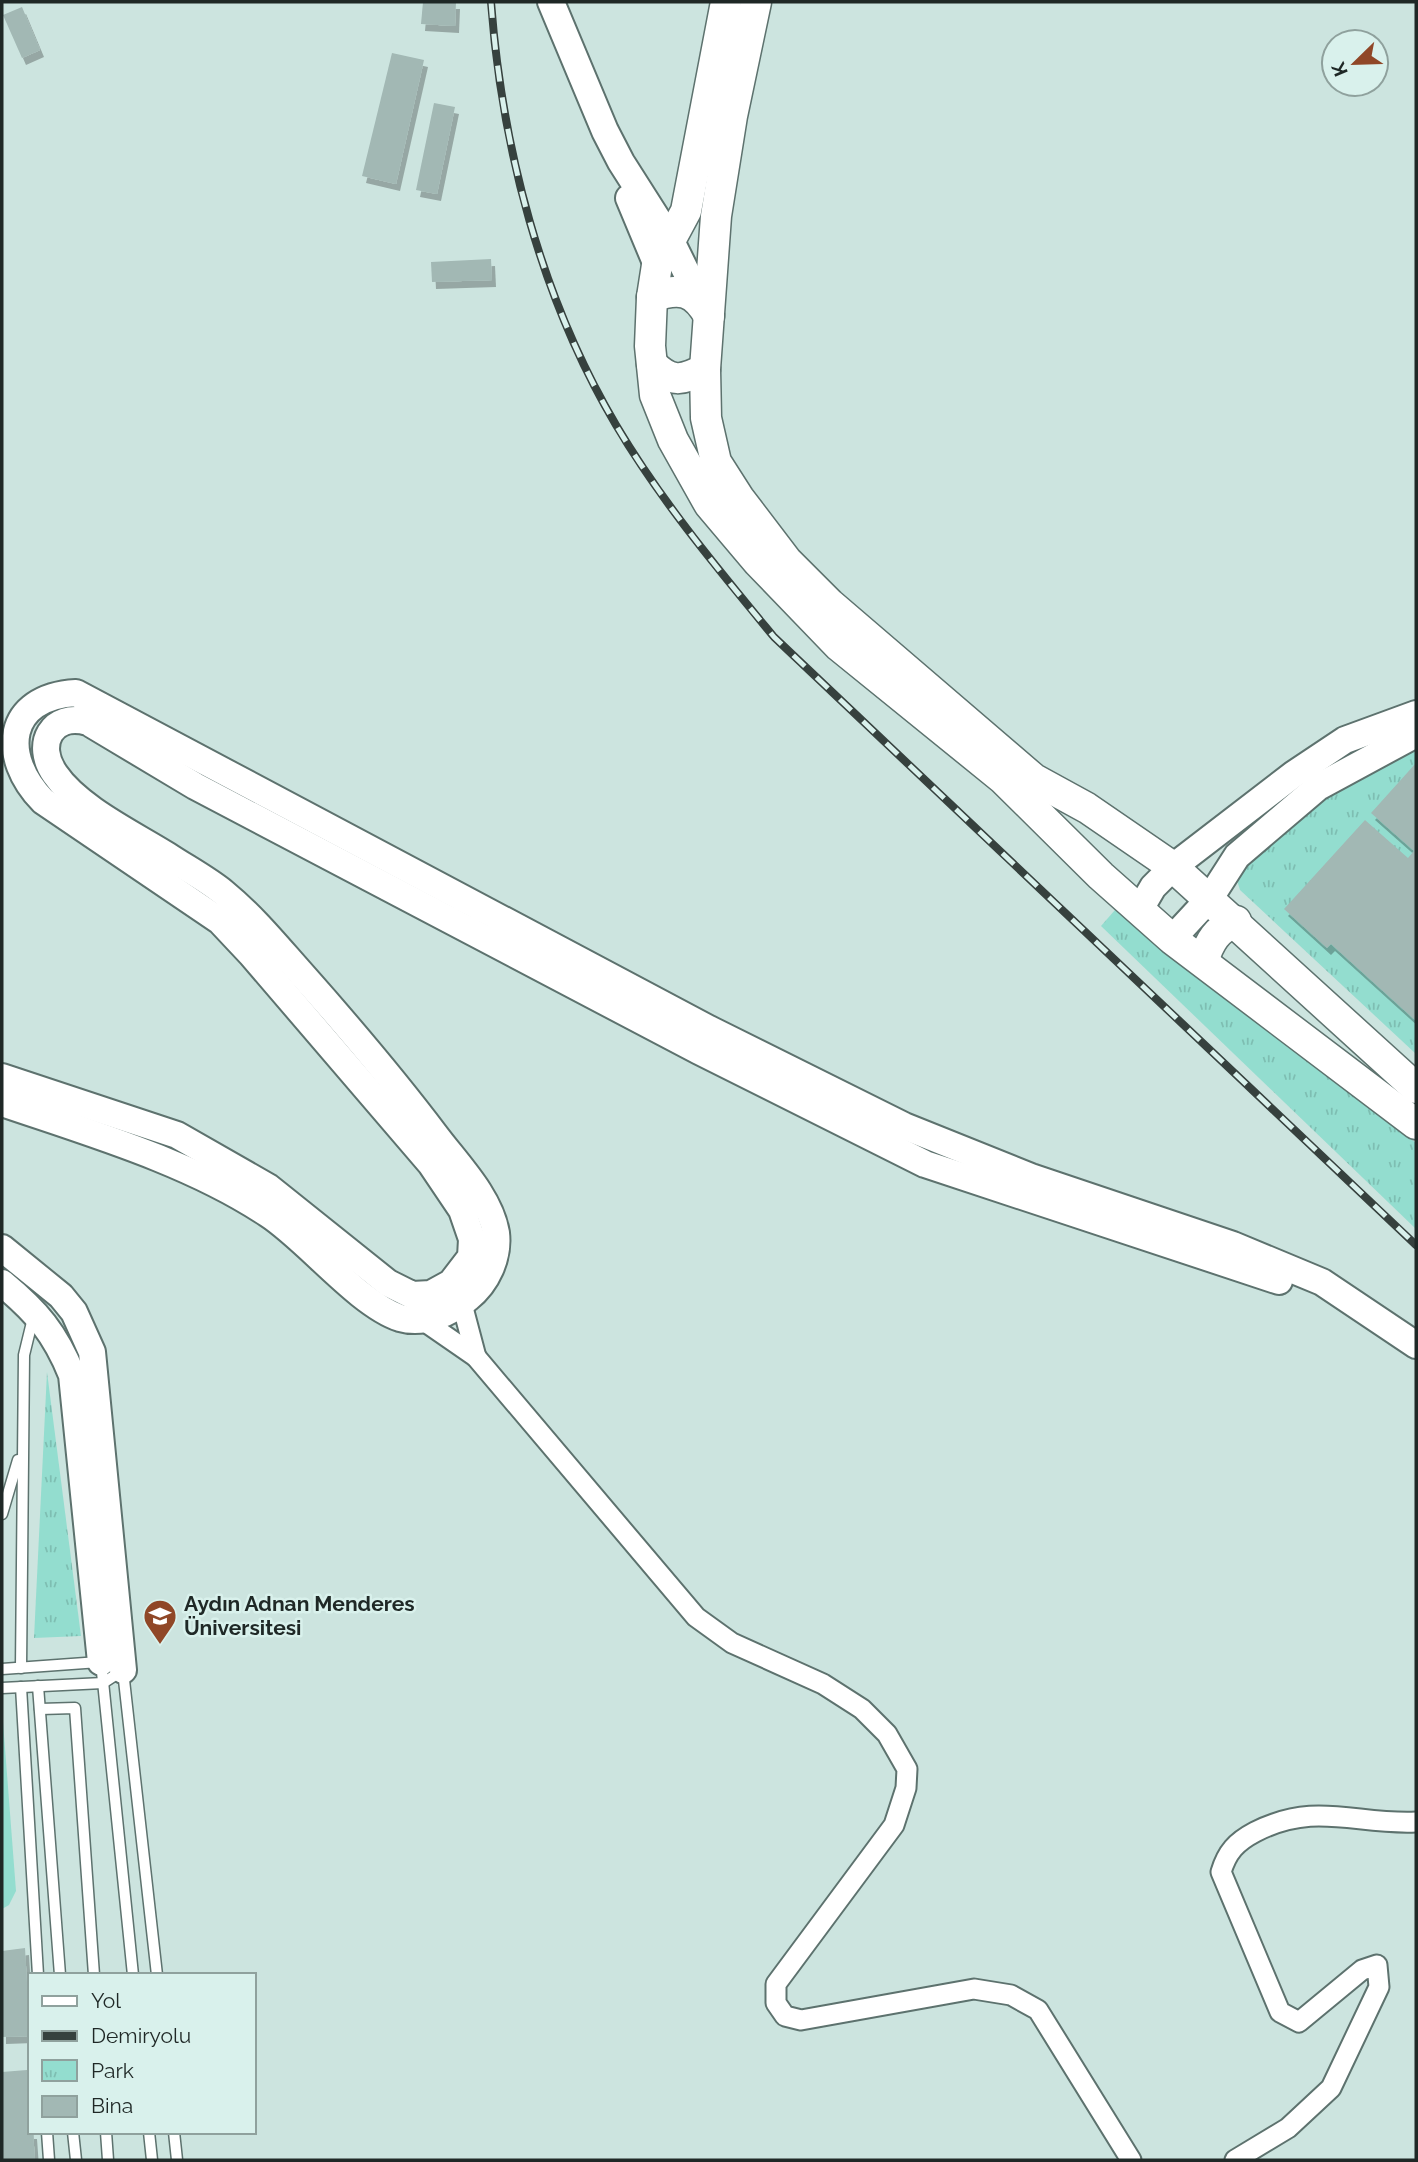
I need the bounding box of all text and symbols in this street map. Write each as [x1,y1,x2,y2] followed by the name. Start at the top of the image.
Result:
[1320,28,1390,98] north arrow
[1327,59,1352,80] text: K
[184,1591,415,1640] place label: Aydın Adnan Menderes Üniversitesi
[141,1597,179,1646] school or university icon: Aydın Adnan Menderes Üniversitesi
[28,1973,256,2134] legend
[91,1988,121,2013] text: Yol
[91,2023,191,2048] text: Demiryolu
[91,2058,134,2083] text: Park
[91,2093,133,2118] text: Bina

